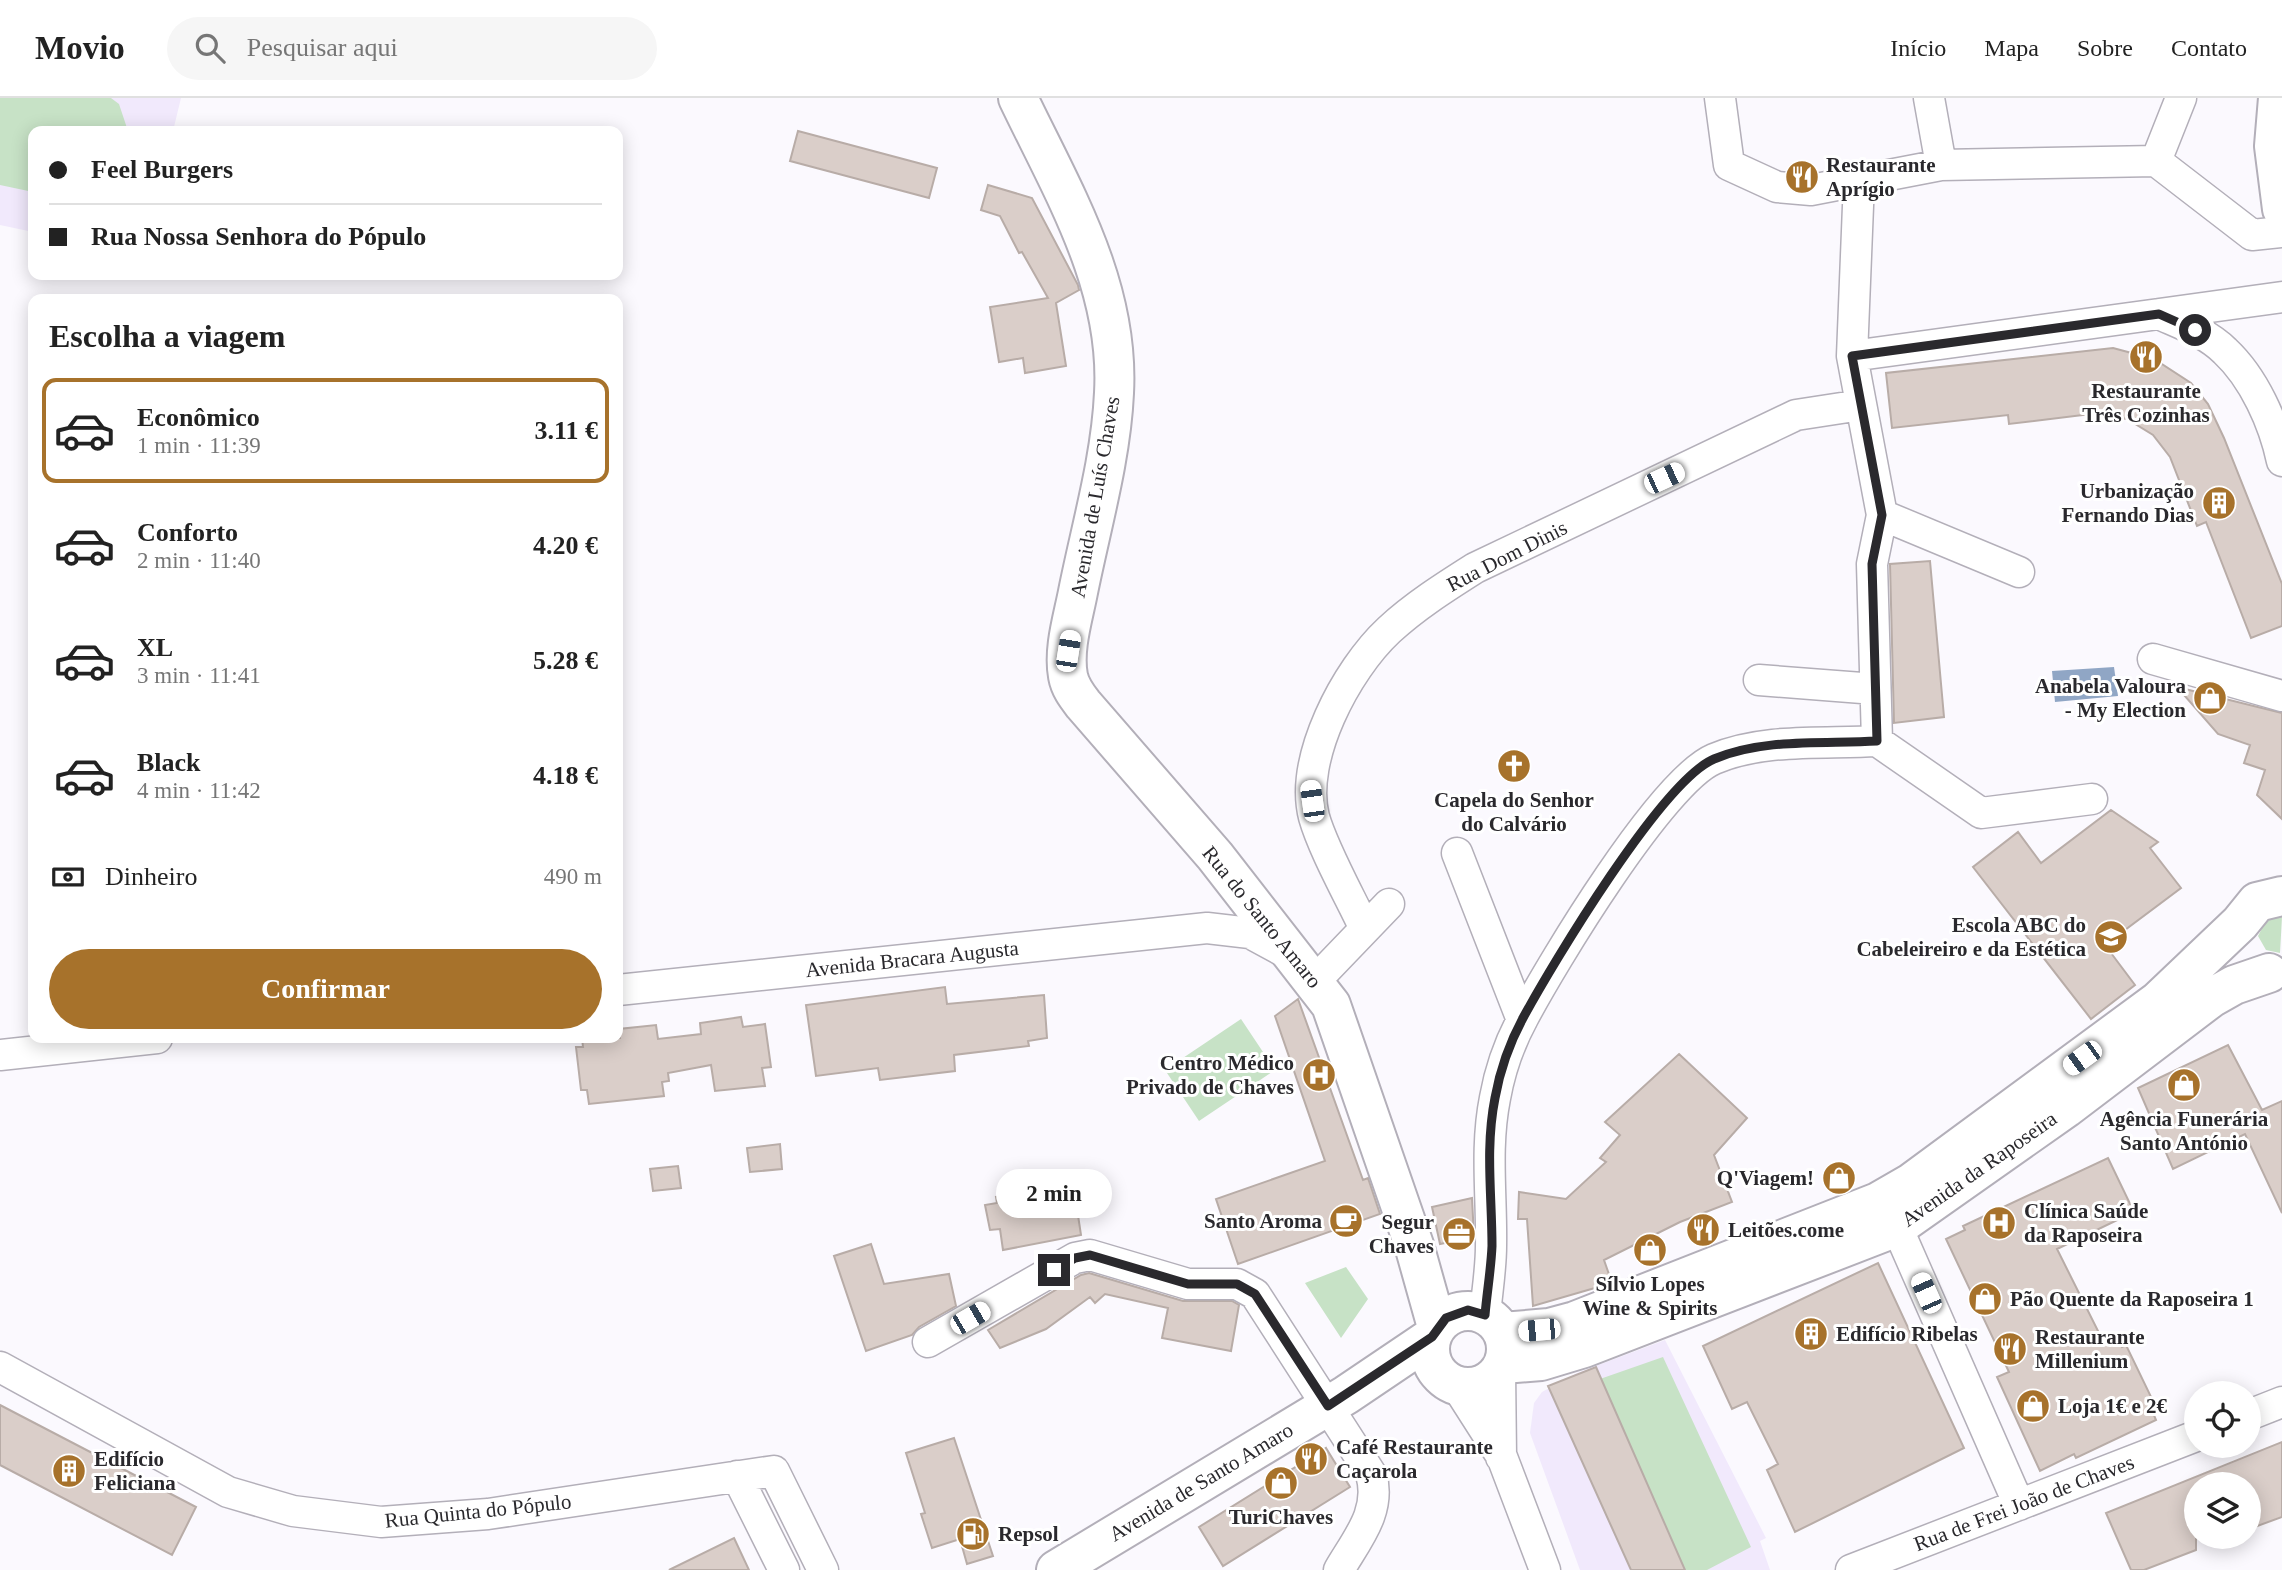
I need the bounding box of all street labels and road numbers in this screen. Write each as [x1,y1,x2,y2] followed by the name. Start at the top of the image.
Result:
[1065,394,1125,600] street label: Avenida de Luís Chaves
[1443,515,1571,597] street label: Rua Dom Dinis
[1197,841,1327,993] street label: Rua do Santo Amaro
[804,936,1020,982] street label: Avenida Bracara Augusta
[1897,1106,2062,1232] street label: Avenida da Raposeira
[1105,1418,1297,1546] street label: Avenida de Santo Amaro
[1911,1450,2137,1556] street label: Rua de Frei João de Chaves
[384,1489,572,1533] street label: Rua Quinta do Pópulo

